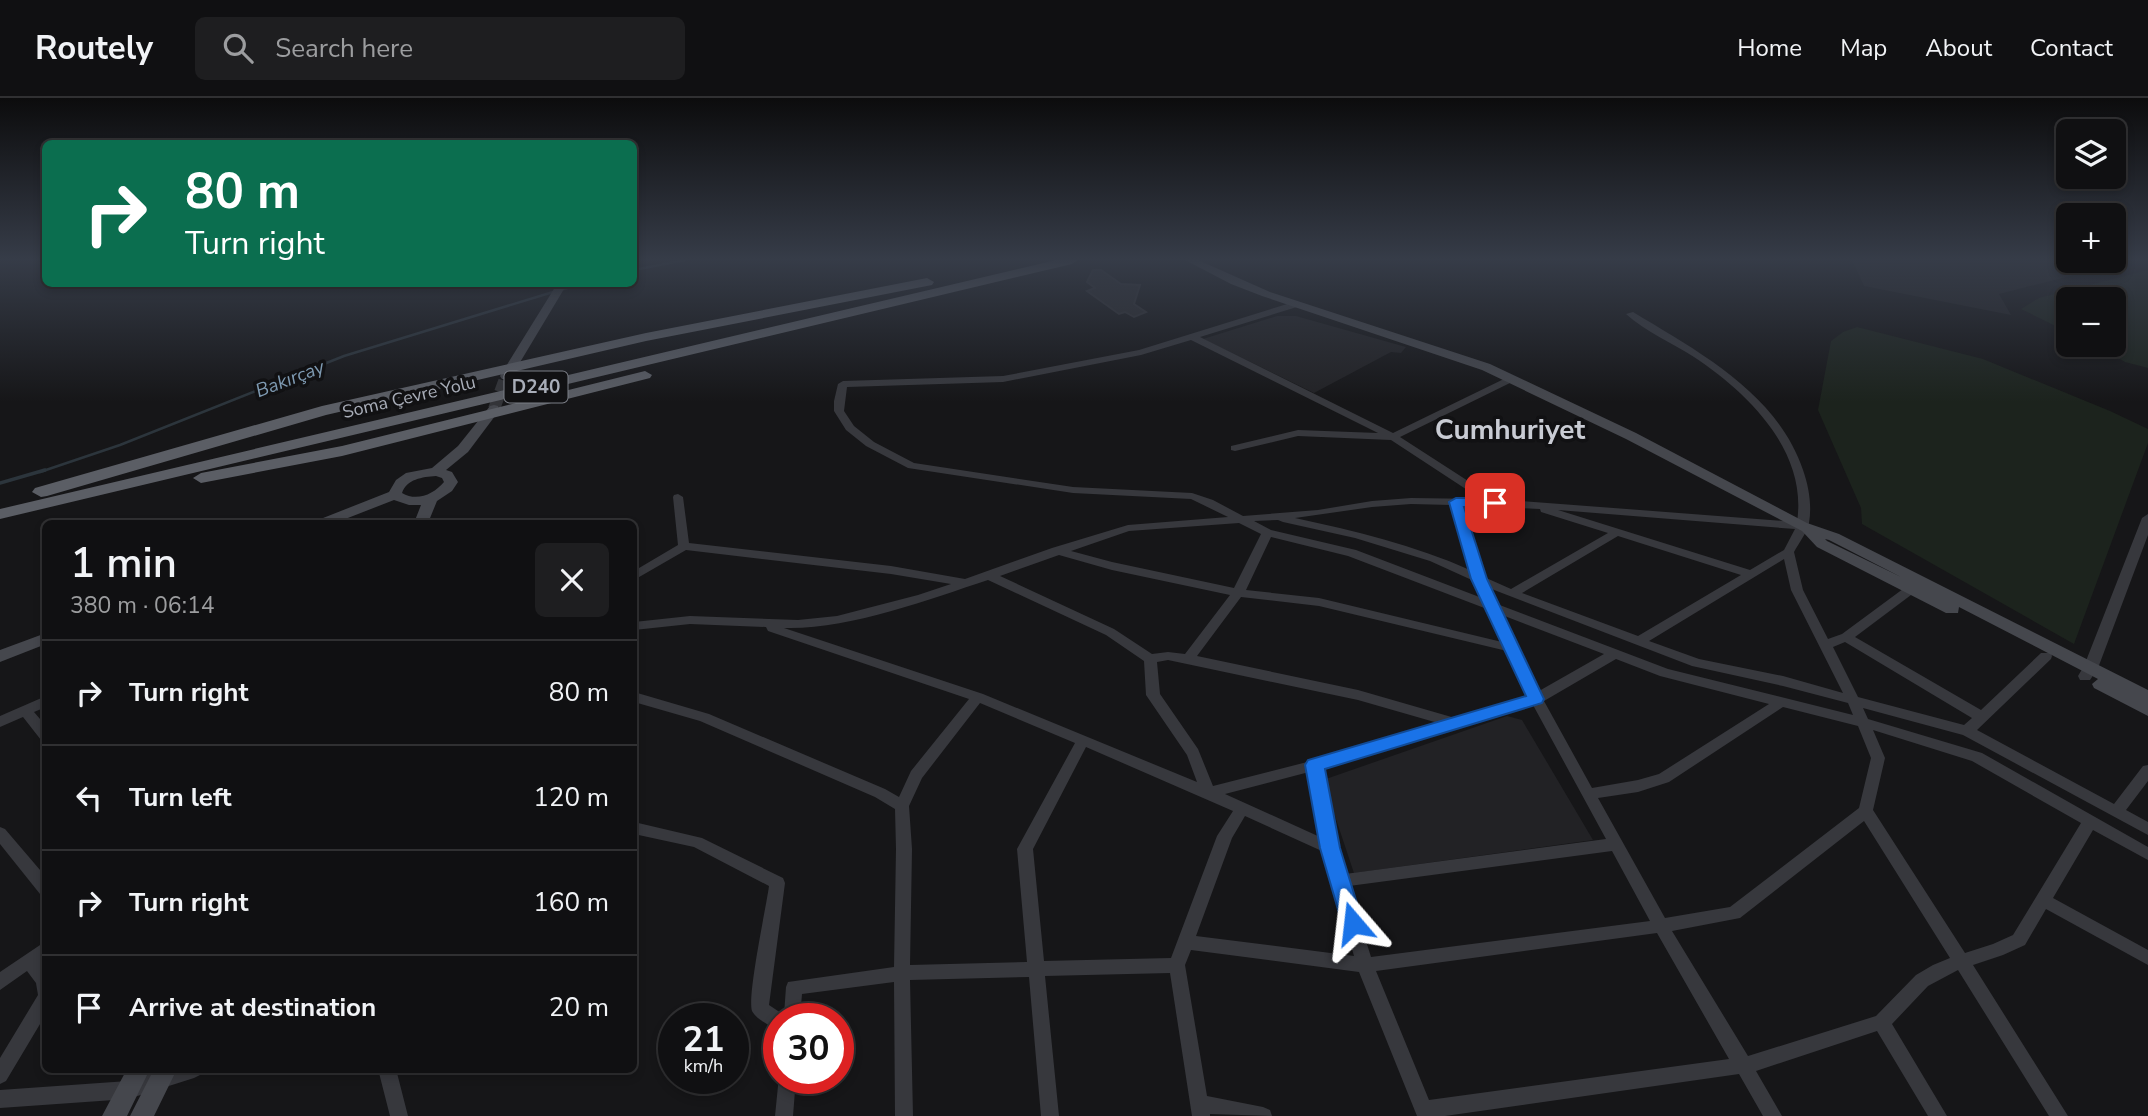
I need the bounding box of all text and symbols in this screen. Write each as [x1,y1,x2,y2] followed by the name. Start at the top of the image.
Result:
[195,17,685,80] search box
[35,26,153,71] text: Routely
[219,29,257,67] icon: search
[275,31,413,66] text: Search here
[1737,32,1802,64] text: Home
[1840,32,1887,64] text: Map
[1925,32,1992,64] text: About
[2030,32,2113,64] text: Contact
[2056,119,2126,357] map controls
[2056,119,2126,189] button: layers
[185,158,300,225] text: 80 m
[70,168,161,259] icon: right
[2056,203,2126,273] button: +
[185,222,325,265] text: Turn right
[2056,287,2126,357] button: −
[252,354,329,404] water label: Bakırçay
[340,370,478,424] street label: Soma Çevre Yolu
[504,372,568,402] road number: D240
[1435,411,1585,449] district label: Cumhuriyet
[1465,473,1525,533] pin
[1476,484,1514,522] icon: arrive
[70,535,177,592] text: 1 min
[535,543,609,617] button: close
[70,590,215,621] text: 380 m · 06:14
[70,674,108,712] icon: right
[129,675,248,710] text: Turn right
[549,675,609,710] text: 80 m
[70,779,108,817] icon: left
[129,780,232,815] text: Turn left
[533,780,609,815] text: 120 m
[70,884,108,922] icon: right
[129,885,248,920] text: Turn right
[533,885,609,920] text: 160 m
[1316,886,1390,960] position arrow
[70,989,108,1027] icon: arrive
[129,990,376,1025] text: Arrive at destination
[549,990,609,1025] text: 20 m
[763,1003,854,1094] speed limit sign: 30
[682,1016,725,1063] text: 21
[684,1054,723,1078] text: km/h

